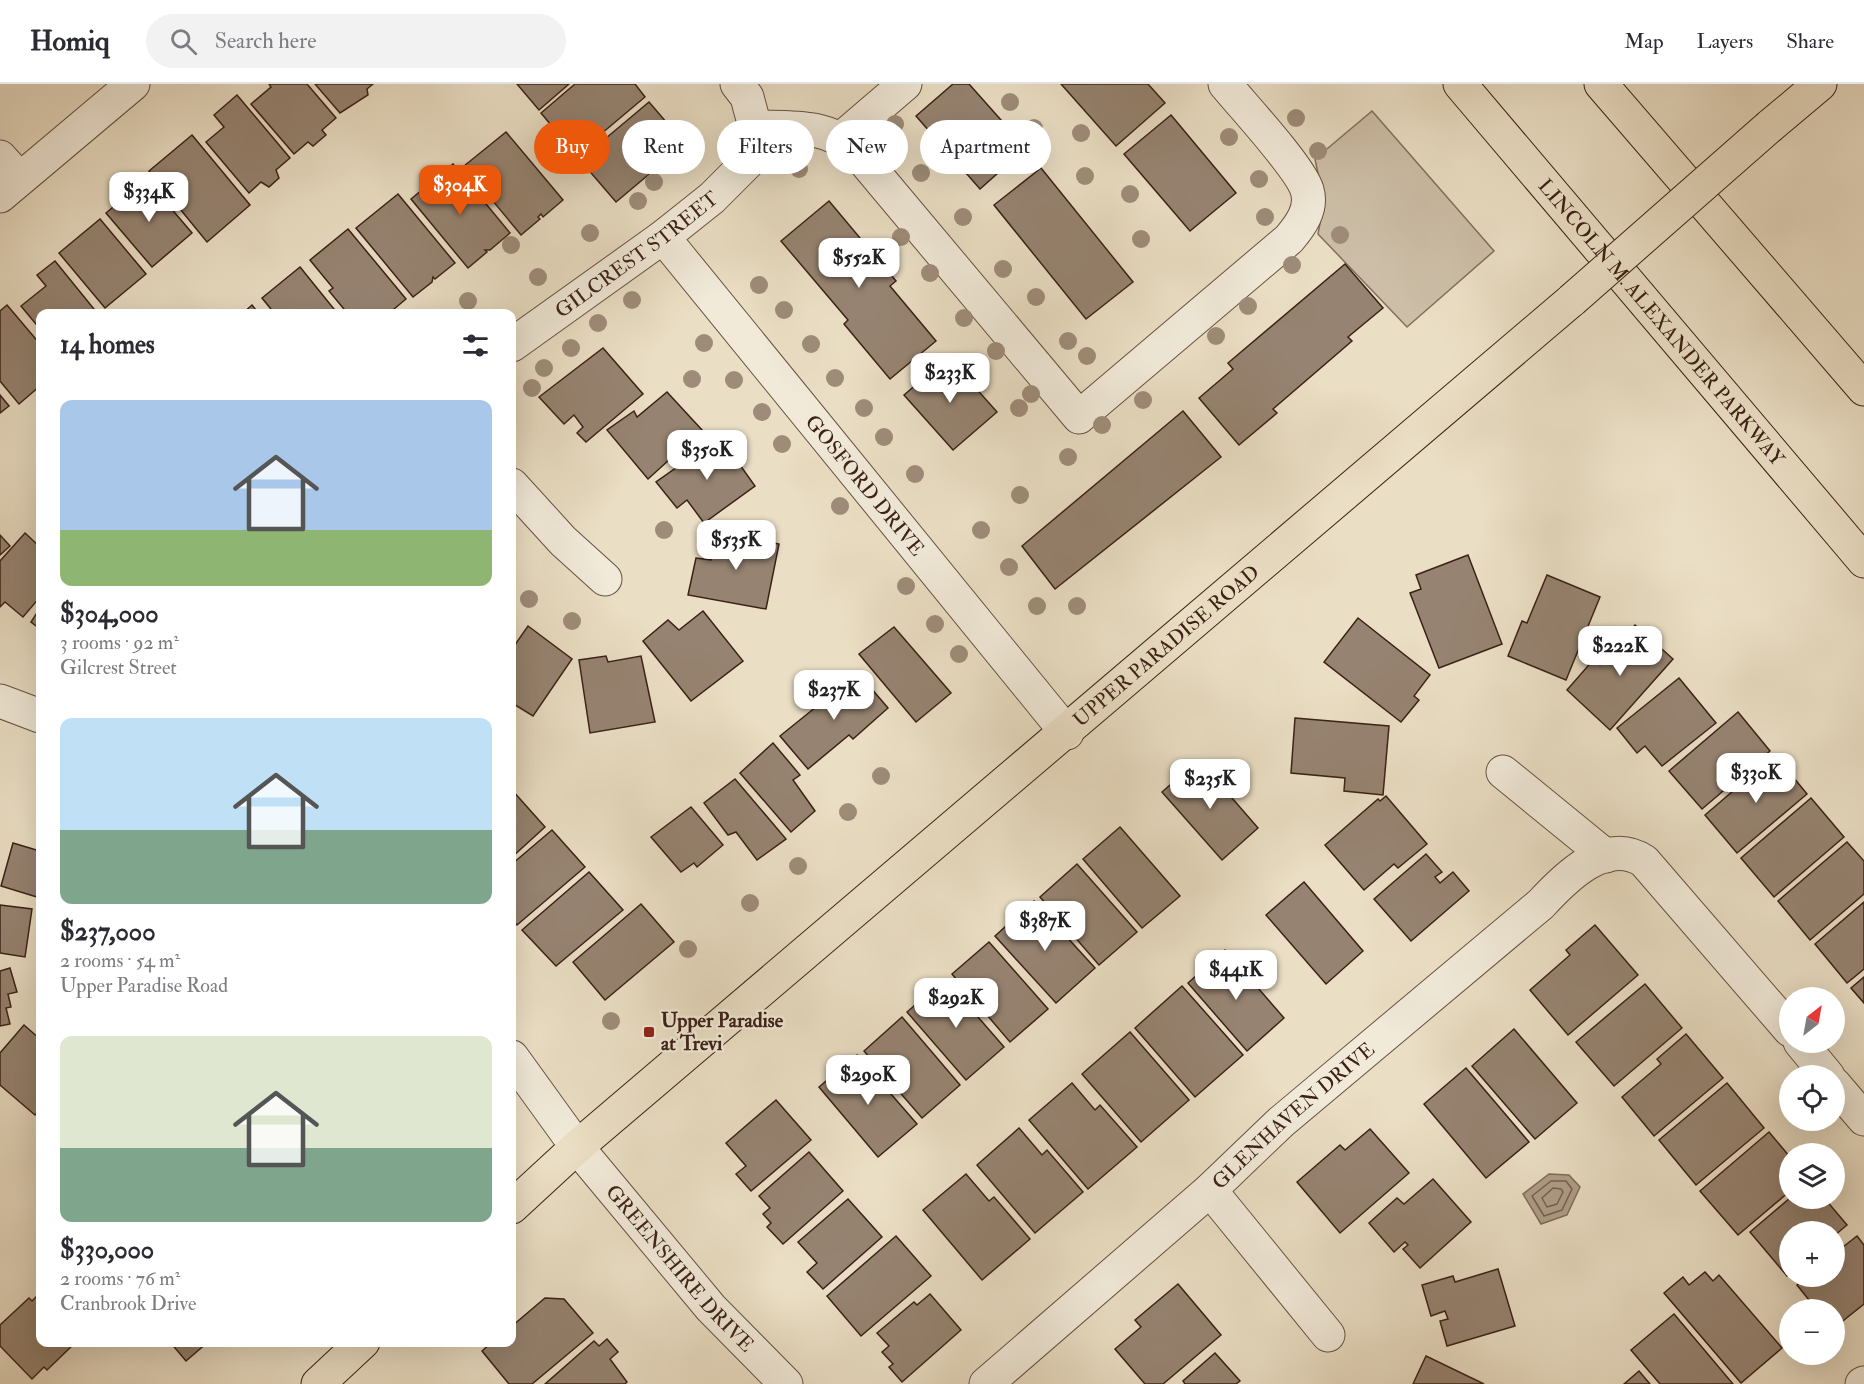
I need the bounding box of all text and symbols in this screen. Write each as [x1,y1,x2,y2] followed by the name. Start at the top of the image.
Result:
[146,14,566,68] search box
[30,24,110,59] text: Homiq
[167,25,200,58] icon: search
[215,27,316,55] text: Search here
[1624,28,1664,55] text: Map
[1697,28,1753,55] text: Layers
[1786,28,1834,55] text: Share
[534,120,610,174] chip: Buy
[622,120,705,174] chip: Rent
[717,120,814,174] chip: Filters
[826,120,908,174] chip: New
[920,120,1051,174] chip: Apartment
[418,165,502,216] pin: $304K
[107,172,191,223] pin: $334K
[433,172,487,197] text: $304K
[1533,173,1791,472] street label: LINCOLN M. ALEXANDER PARKWAY
[123,179,175,204] text: $334K
[550,186,723,323] street label: GILCREST STREET
[817,238,901,289] pin: $552K
[833,245,885,270] text: $552K
[60,329,155,361] text: 14 homes
[459,329,492,362] icon: filters
[908,353,992,404] pin: $233K
[925,360,975,385] text: $233K
[800,410,930,561] street label: GOSFORD DRIVE
[665,430,749,481] pin: $350K
[681,437,733,462] text: $350K
[222,439,330,547] icon: home
[694,520,778,571] pin: $535K
[711,527,761,552] text: $535K
[1068,559,1264,732] street label: UPPER PARADISE ROAD
[60,598,159,630] text: $304,000
[1578,626,1662,677] pin: $222K
[60,630,179,655] text: 3 rooms · 92 m²
[1592,633,1648,658] text: $222K
[60,655,177,680] text: Gilcrest Street
[792,670,876,721] pin: $237K
[808,677,860,702] text: $237K
[1714,753,1798,804] pin: $330K
[222,757,330,865] icon: home
[1168,759,1252,810] pin: $235K
[1731,760,1781,785] text: $330K
[1184,766,1236,791] text: $235K
[1003,901,1087,952] pin: $387K
[1019,908,1071,933] text: $387K
[60,916,155,948] text: $237,000
[60,948,180,973] text: 2 rooms · 54 m²
[1194,950,1278,1001] pin: $441K
[1209,957,1263,982] text: $441K
[60,973,228,998] text: Upper Paradise Road
[914,978,998,1029] pin: $292K
[928,985,984,1010] text: $292K
[1779,987,1845,1053] north arrow
[1779,987,1845,1365] map controls
[661,1008,784,1056] place label: Upper Paradise at Trevi
[642,1025,656,1039] marker: Upper Paradise at Trevi
[1206,1037,1379,1194] street label: GLENHAVEN DRIVE
[826,1055,910,1106] pin: $290K
[840,1062,896,1087] text: $290K
[1779,1065,1845,1131] button: locate
[222,1075,330,1183] icon: home
[1779,1143,1845,1209] button: layers
[601,1179,759,1357] street label: GREENSHIRE DRIVE
[1779,1221,1845,1287] button: +
[60,1234,154,1266] text: $330,000
[60,1266,180,1291] text: 2 rooms · 76 m²
[60,1291,196,1316] text: Cranbrook Drive
[1779,1299,1845,1365] button: −

